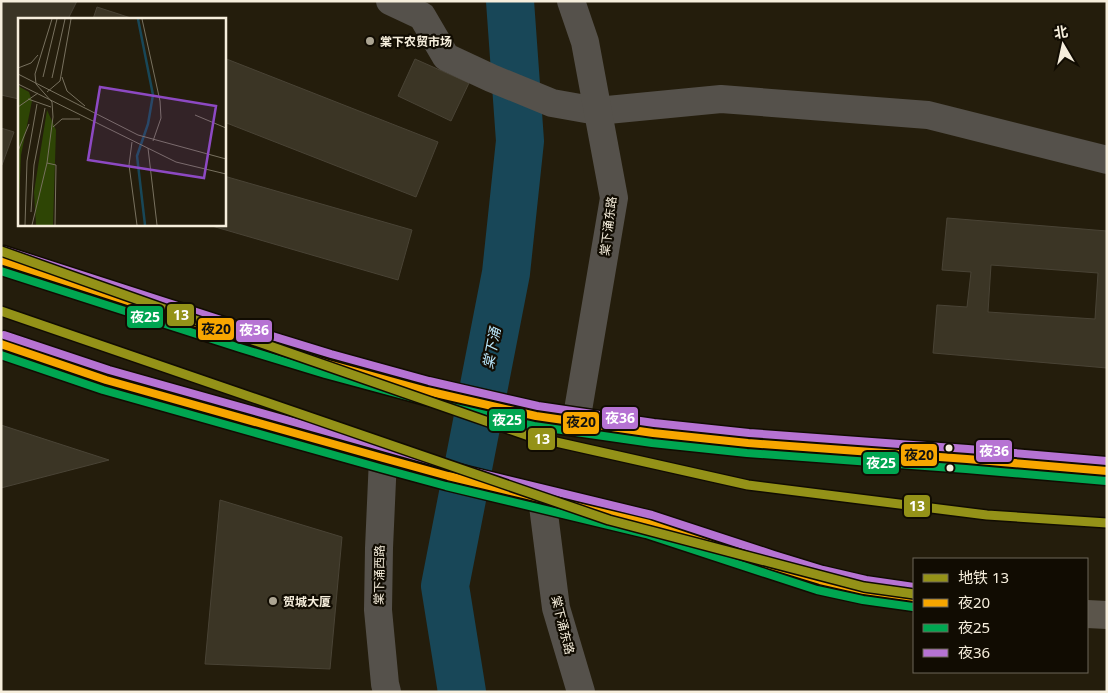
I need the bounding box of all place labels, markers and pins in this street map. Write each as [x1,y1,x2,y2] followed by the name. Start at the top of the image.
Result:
[380,33,452,50] place label: 棠下农贸市场
[364,35,376,47] marker: 棠下农贸市场
[944,443,954,453] unlabelled marker
[945,463,955,473] unlabelled marker
[283,593,331,610] place label: 贺城大厦
[267,595,279,607] marker: 贺城大厦

